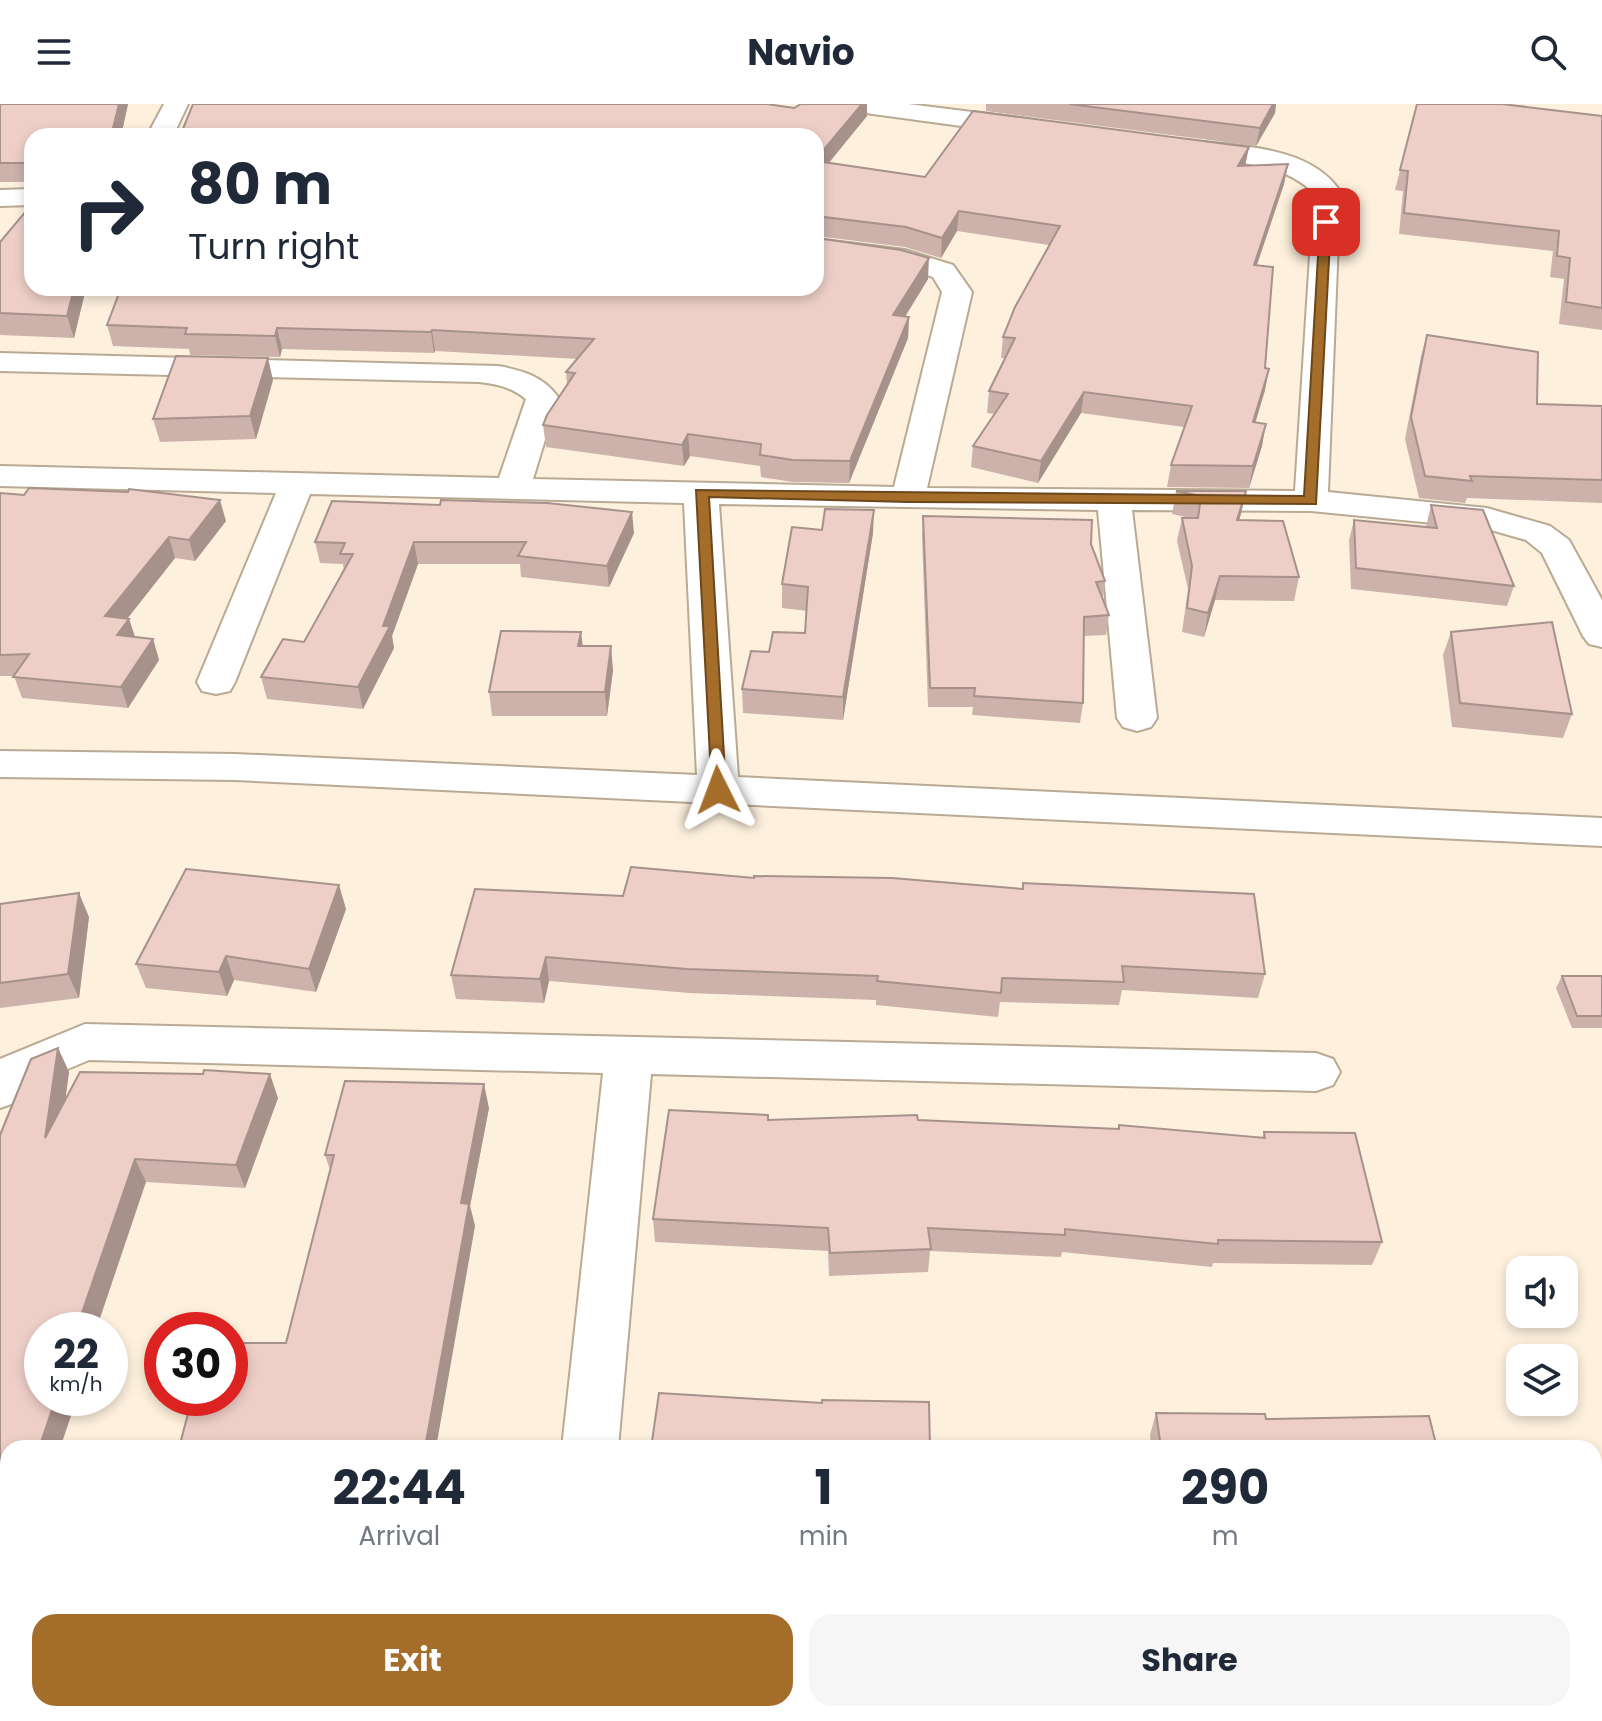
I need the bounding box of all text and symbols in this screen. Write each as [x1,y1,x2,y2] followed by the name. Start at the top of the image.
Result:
[747,27,855,78] text: Navio
[32,30,76,74] icon: menu
[1526,30,1570,74] icon: search
[188,145,332,224] text: 80 m
[56,160,160,264] icon: right
[1292,188,1360,256] pin
[1304,200,1348,244] icon: arrive
[188,221,359,272] text: Turn right
[676,748,760,832] position arrow
[1506,1256,1578,1416] map controls
[1506,1256,1578,1328] button: sound
[144,1312,248,1416] speed limit sign: 30
[53,1326,99,1382] text: 22
[1506,1344,1578,1416] button: layers
[49,1370,103,1398] text: km/h
[333,1454,466,1521] text: 22:44
[815,1454,833,1521] text: 1
[1181,1454,1269,1521] text: 290
[358,1518,440,1554] text: Arrival
[799,1518,849,1554] text: min
[1212,1518,1239,1554] text: m
[32,1614,793,1706] button: Exit
[809,1614,1570,1706] button: Share

